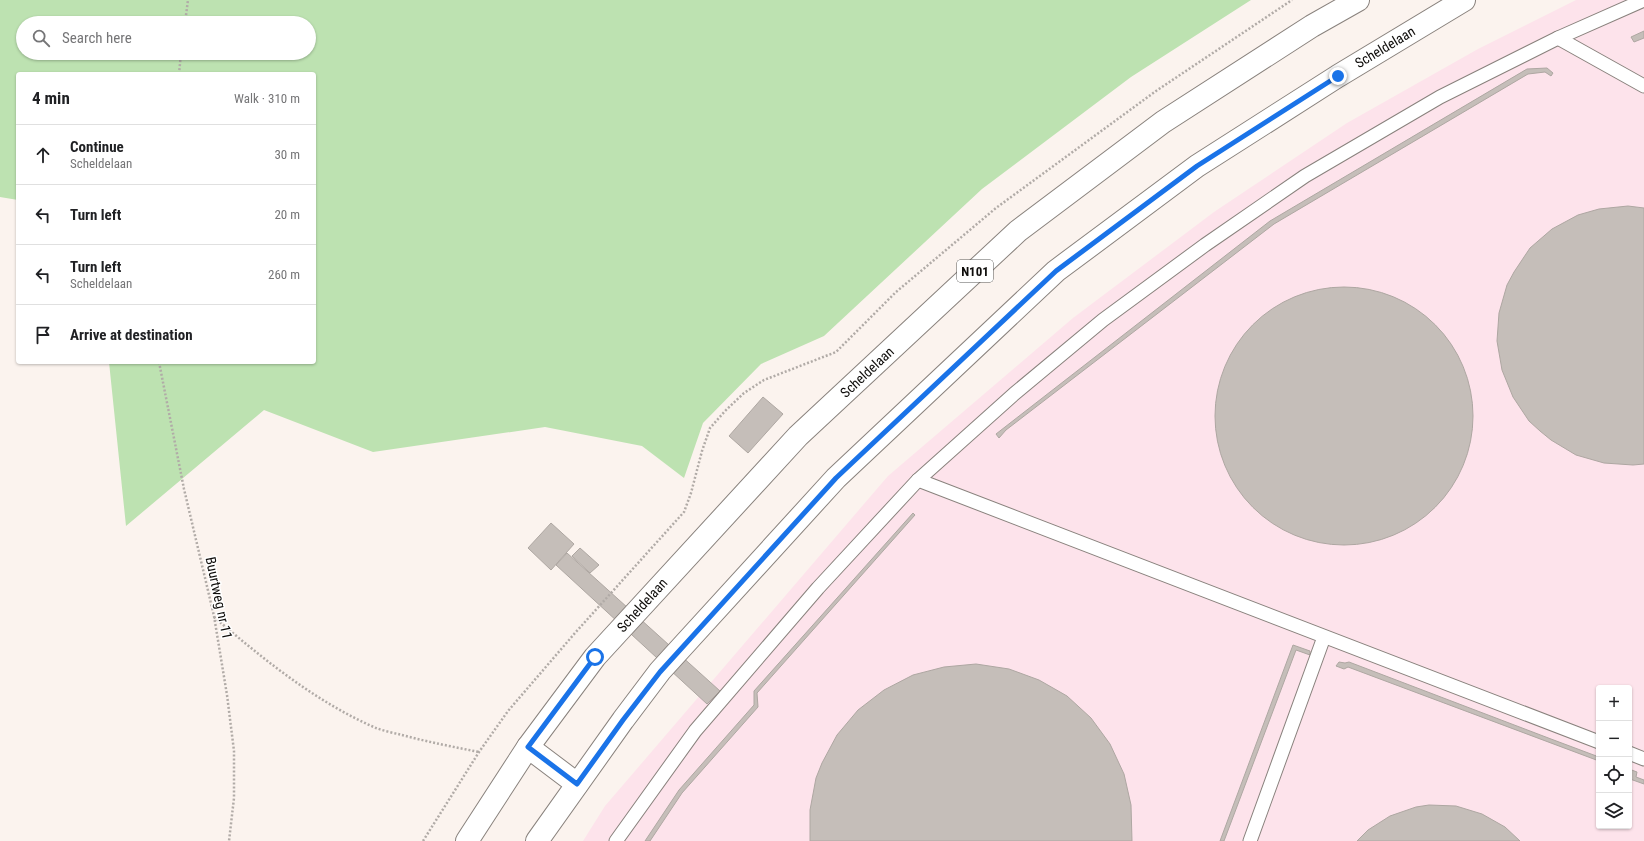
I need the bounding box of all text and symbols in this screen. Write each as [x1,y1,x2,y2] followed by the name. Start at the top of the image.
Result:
[16,16,316,60] search box
[1352,23,1418,71] street label: Scheldelaan
[30,27,52,49] icon: search
[62,29,132,47] text: Search here
[1329,67,1347,85] route end
[32,88,70,108] text: 4 min
[234,91,300,106] text: Walk · 310 m
[70,138,124,156] text: Continue
[32,144,54,166] icon: ahead
[274,147,300,162] text: 30 m
[70,156,132,171] text: Scheldelaan
[32,204,54,226] icon: left
[70,206,121,224] text: Turn left
[274,207,300,222] text: 20 m
[70,258,121,276] text: Turn left
[957,260,993,282] road number: N101
[32,264,54,286] icon: left
[268,267,300,282] text: 260 m
[70,276,132,291] text: Scheldelaan
[32,324,54,346] icon: arrive
[70,326,193,344] text: Arrive at destination
[837,343,897,401] street label: Scheldelaan
[202,555,236,641] street label: Buurtweg nr 11
[614,575,670,635] street label: Scheldelaan
[586,648,604,666] route start
[1596,685,1632,829] map controls
[1596,685,1632,721] button: +
[1596,721,1632,757] button: −
[1596,757,1632,793] button: locate
[1596,793,1632,829] button: layers

